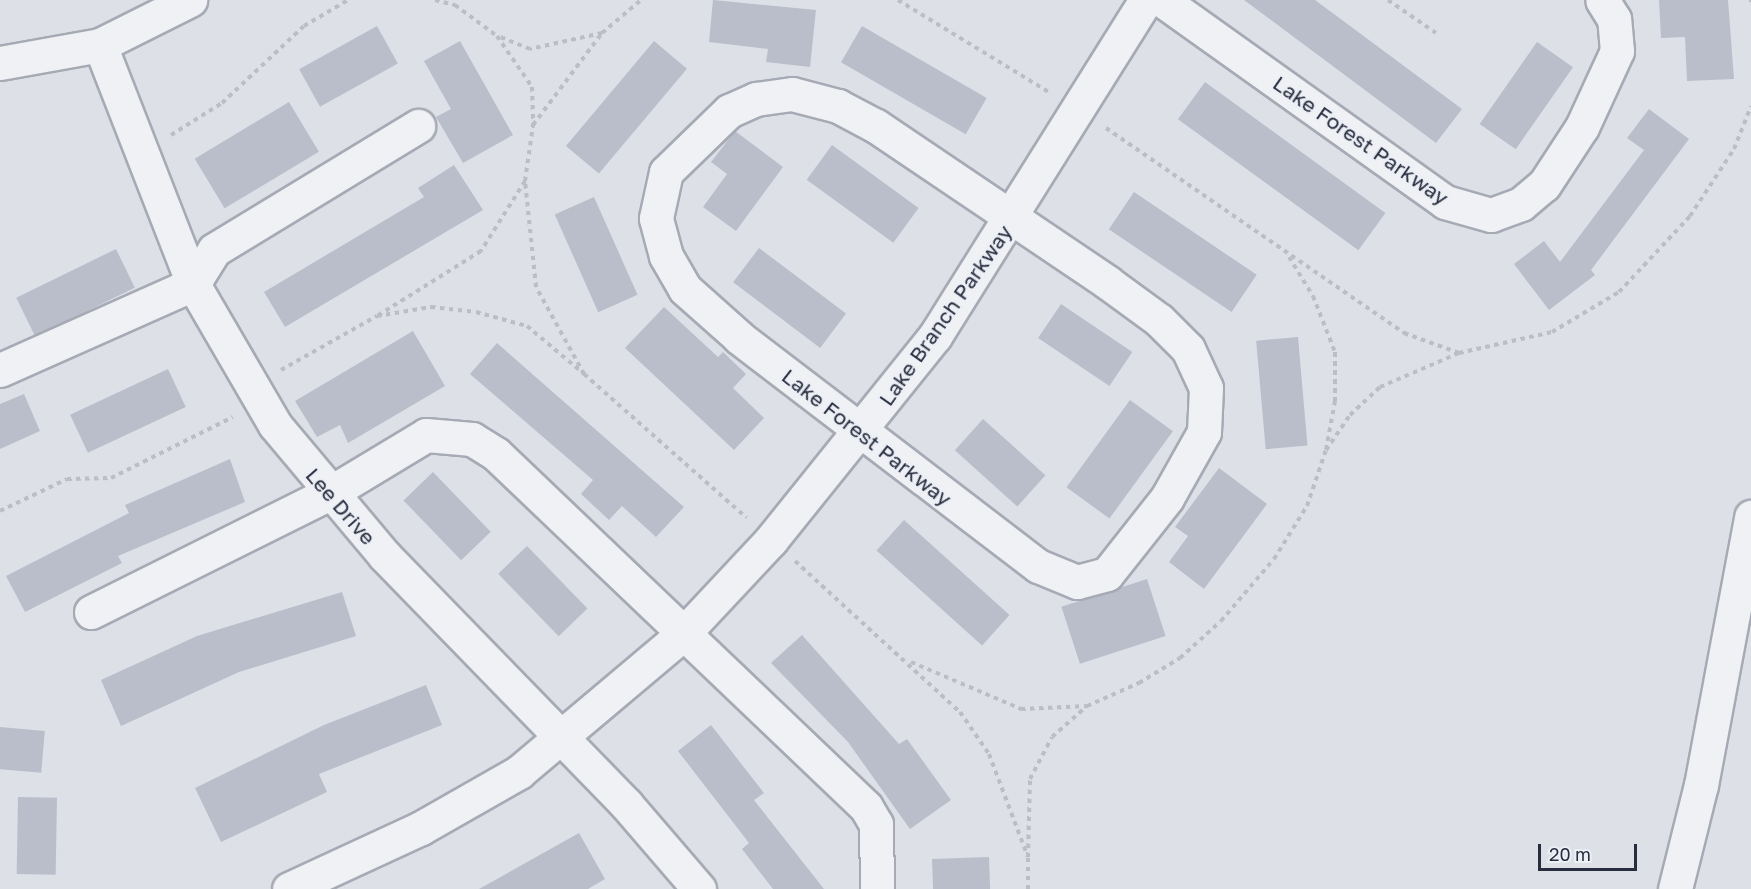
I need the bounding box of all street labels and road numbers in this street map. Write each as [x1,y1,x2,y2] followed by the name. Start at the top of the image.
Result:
[1268,70,1454,210] street label: Lake Forest Parkway
[873,220,1017,410] street label: Lake Branch Parkway
[777,363,957,511] street label: Lake Forest Parkway
[301,462,381,550] street label: Lee Drive

